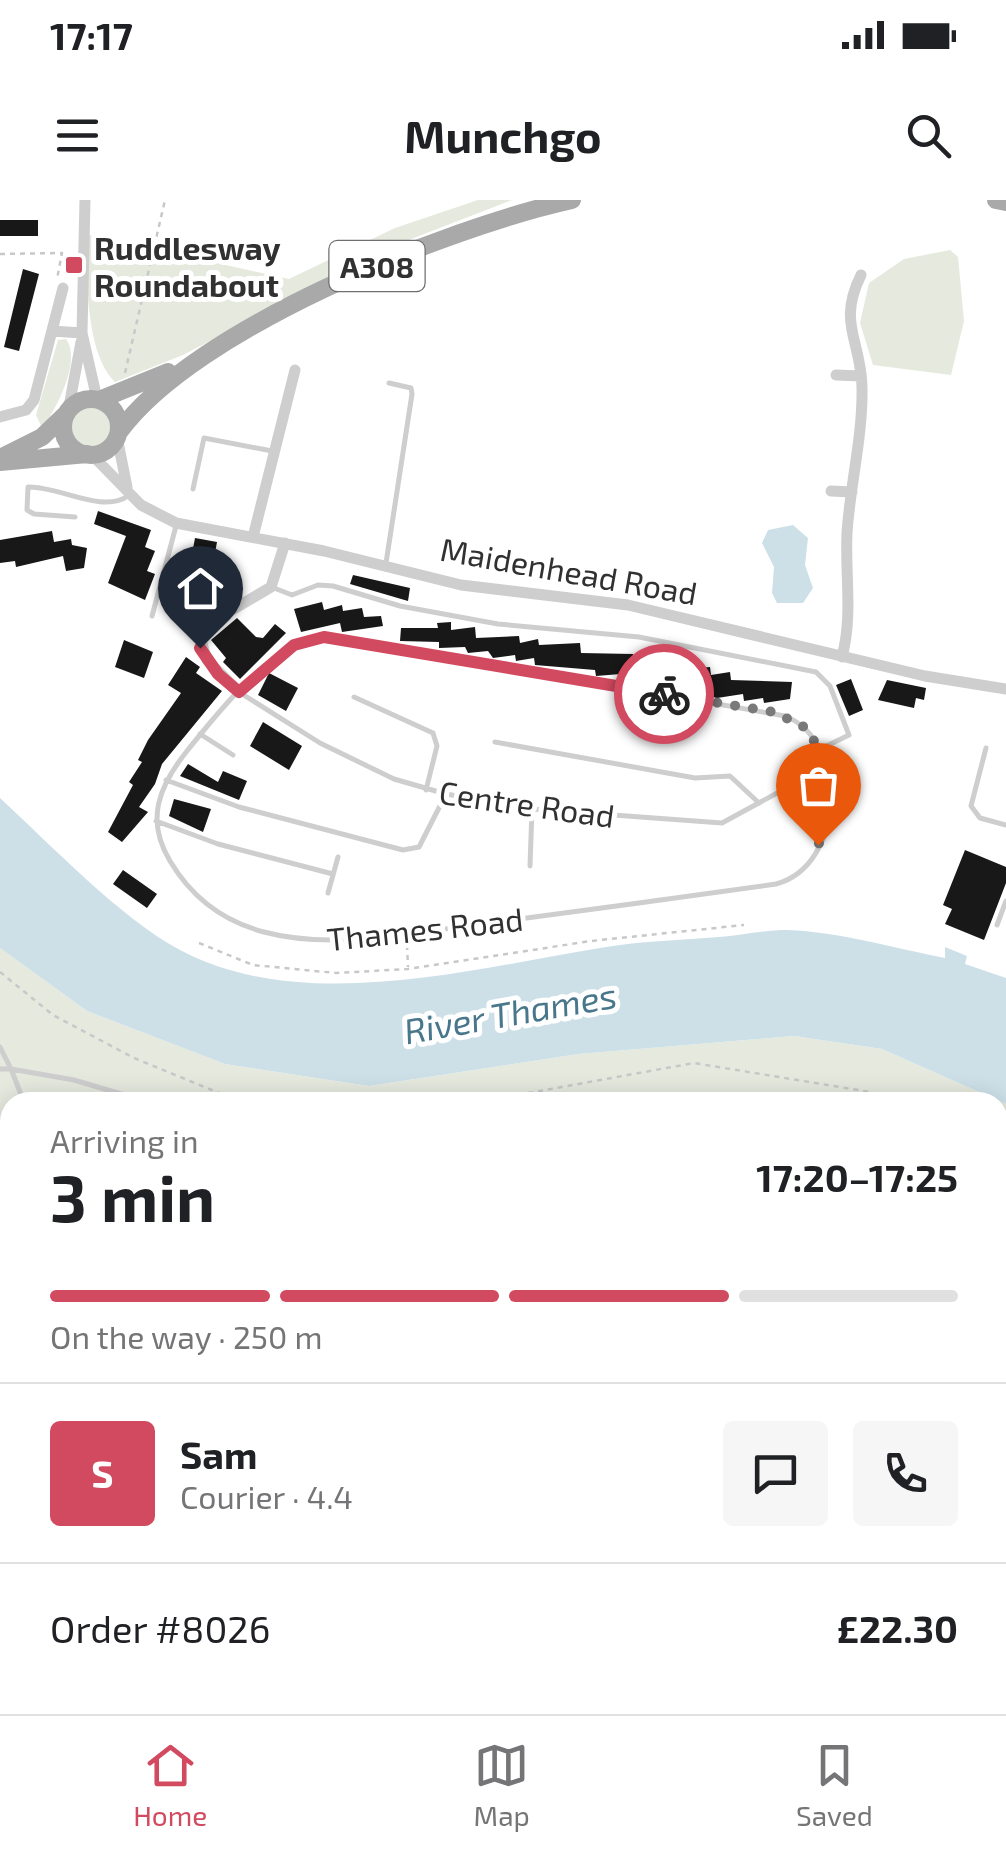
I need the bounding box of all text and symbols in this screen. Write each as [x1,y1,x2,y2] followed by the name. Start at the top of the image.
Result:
[50,12,133,58] text: 17:17
[50,108,105,163] icon: menu
[404,108,602,162] text: Munchgo
[901,108,956,163] icon: search
[94,228,281,303] place label: Ruddlesway Roundabout
[330,241,424,291] road number: A308
[63,254,85,276] marker: Ruddlesway Roundabout
[438,529,700,611] street label: Maidenhead Road
[158,546,243,649] pin
[173,561,228,616] icon: home
[614,644,714,744] courier
[637,667,692,722] icon: bike
[776,743,861,846] pin
[791,758,846,813] icon: bag
[437,772,617,834] street label: Centre Road
[325,899,525,957] street label: Thames Road
[400,973,620,1051] water label: River Thames
[50,1121,199,1159] text: Arriving in
[756,1154,958,1200] text: 17:20–17:25
[50,1157,215,1235] text: 3 min
[50,1317,322,1355] text: On the way · 250 m
[723,1421,828,1526] button: chat
[853,1421,958,1526] button: phone
[180,1431,257,1477] text: Sam
[91,1450,114,1496] text: S
[180,1477,353,1515] text: Courier · 4.4
[50,1605,270,1651] text: Order #8026
[837,1605,958,1651] text: £22.30
[133,1738,207,1832] tab: Home
[474,1738,530,1832] tab: Map
[796,1738,873,1832] tab: Saved

